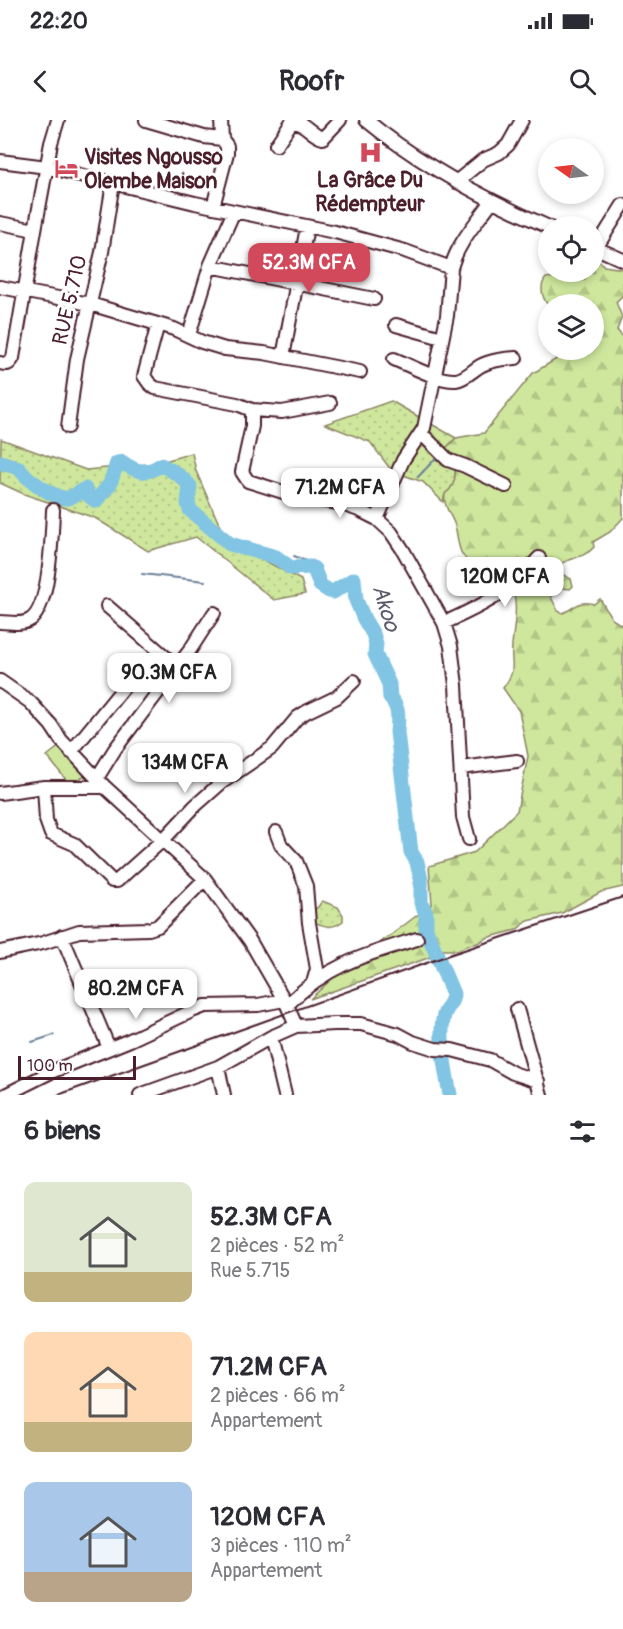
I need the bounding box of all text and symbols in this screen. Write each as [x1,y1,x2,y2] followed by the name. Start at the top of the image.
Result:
[30,7,88,35] text: 22:20
[24,65,57,98] icon: back
[279,65,344,98] text: Roofr
[566,65,599,98] icon: search
[538,138,604,204] north arrow
[538,138,604,360] map controls
[357,139,383,165] hospital icon: La Grâce Du Rédempteur
[84,144,224,195] place label: Visites Ngousso Olembe Maison
[53,156,79,182] hotel icon: Visites Ngousso Olembe Maison
[315,167,425,218] place label: La Grâce Du Rédempteur
[538,216,604,282] button: locate
[240,243,378,294] pin: 52.3M CFA
[262,250,356,275] text: 52.3M CFA
[47,253,93,347] street label: RUE 5.710
[538,294,604,360] button: layers
[271,468,409,519] pin: 71.2M CFA
[295,475,385,500] text: 71.2M CFA
[443,557,567,608] pin: 120M CFA
[461,564,549,589] text: 120M CFA
[366,581,407,637] water label: Akoo
[100,653,238,704] pin: 90.3M CFA
[121,660,217,685] text: 90.3M CFA
[123,743,247,794] pin: 134M CFA
[142,750,228,775] text: 134M CFA
[67,969,205,1020] pin: 80.2M CFA
[88,976,184,1001] text: 80.2M CFA
[18,1053,136,1080] scale bar
[27,1056,73,1076] text: 100 m
[24,1115,100,1147] text: 6 biens
[566,1115,599,1148] icon: filters
[210,1201,332,1233] text: 52.3M CFA
[72,1206,144,1278] icon: home
[210,1233,344,1258] text: 2 pièces · 52 m²
[210,1258,290,1283] text: Rue 5.715
[210,1351,327,1383] text: 71.2M CFA
[72,1356,144,1428] icon: home
[210,1383,346,1408] text: 2 pièces · 66 m²
[210,1408,322,1433] text: Appartement
[210,1501,325,1533] text: 120M CFA
[72,1506,144,1578] icon: home
[210,1533,352,1558] text: 3 pièces · 110 m²
[210,1558,322,1583] text: Appartement

